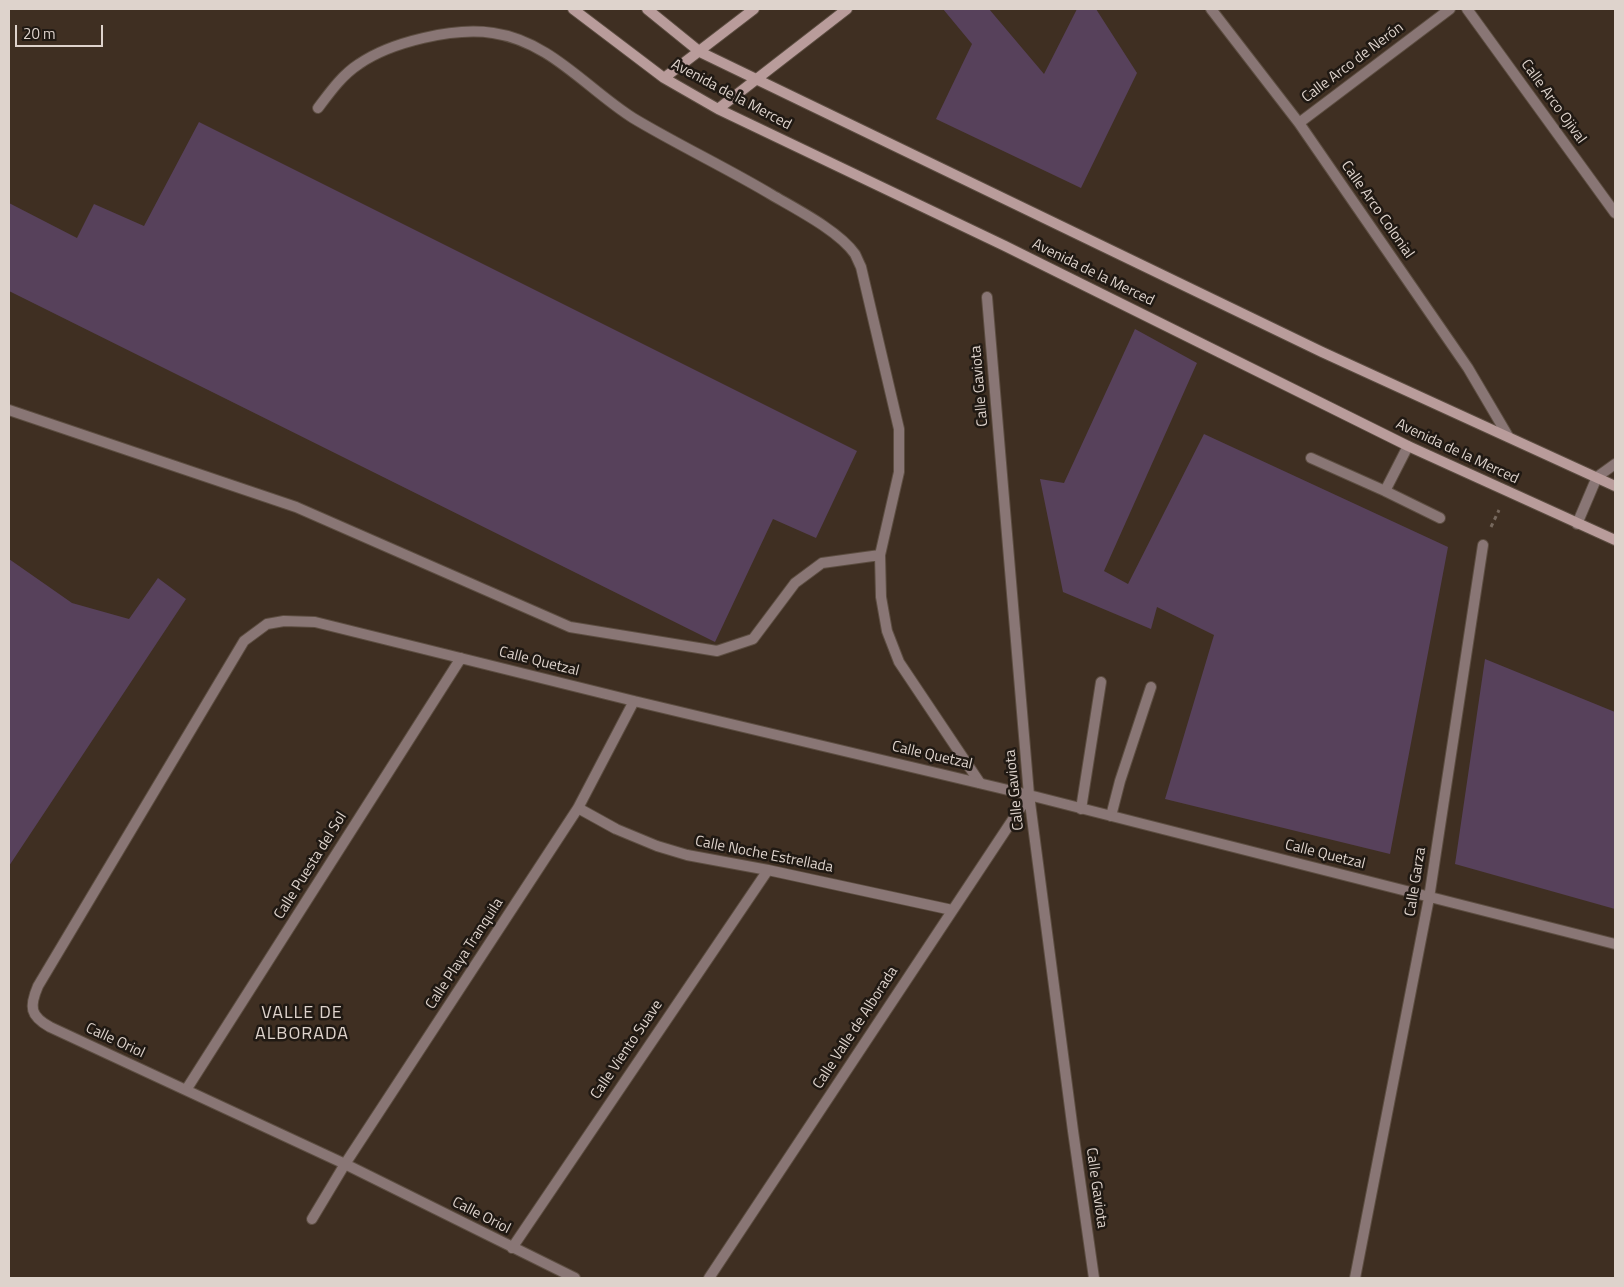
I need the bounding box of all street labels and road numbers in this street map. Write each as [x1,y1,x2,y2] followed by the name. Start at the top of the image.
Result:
[1299,19,1407,107] street label: Calle Arco de Nerón
[668,56,794,134] street label: Avenida de la Merced
[1516,56,1590,148] street label: Calle Arco Ojival
[1337,158,1417,262] street label: Calle Arco Colonial
[1029,236,1157,310] street label: Avenida de la Merced
[967,345,993,427] street label: Calle Gaviota
[1393,416,1521,488] street label: Avenida de la Merced
[497,643,581,681] street label: Calle Quetzal
[890,738,974,774] street label: Calle Quetzal
[1002,749,1028,831] street label: Calle Gaviota
[271,809,351,923] street label: Calle Puesta del Sol
[694,833,834,877] street label: Calle Noche Estrellada
[1283,836,1367,874] street label: Calle Quetzal
[1402,846,1430,918] street label: Calle Garza
[422,895,508,1013] street label: Calle Playa Tranquila
[810,963,902,1093] street label: Calle Valle de Alborada
[587,997,667,1103] street label: Calle Viento Suave
[83,1019,147,1063] street label: Calle Oriol
[1081,1146,1111,1230] street label: Calle Gaviota
[449,1194,513,1238] street label: Calle Oriol

